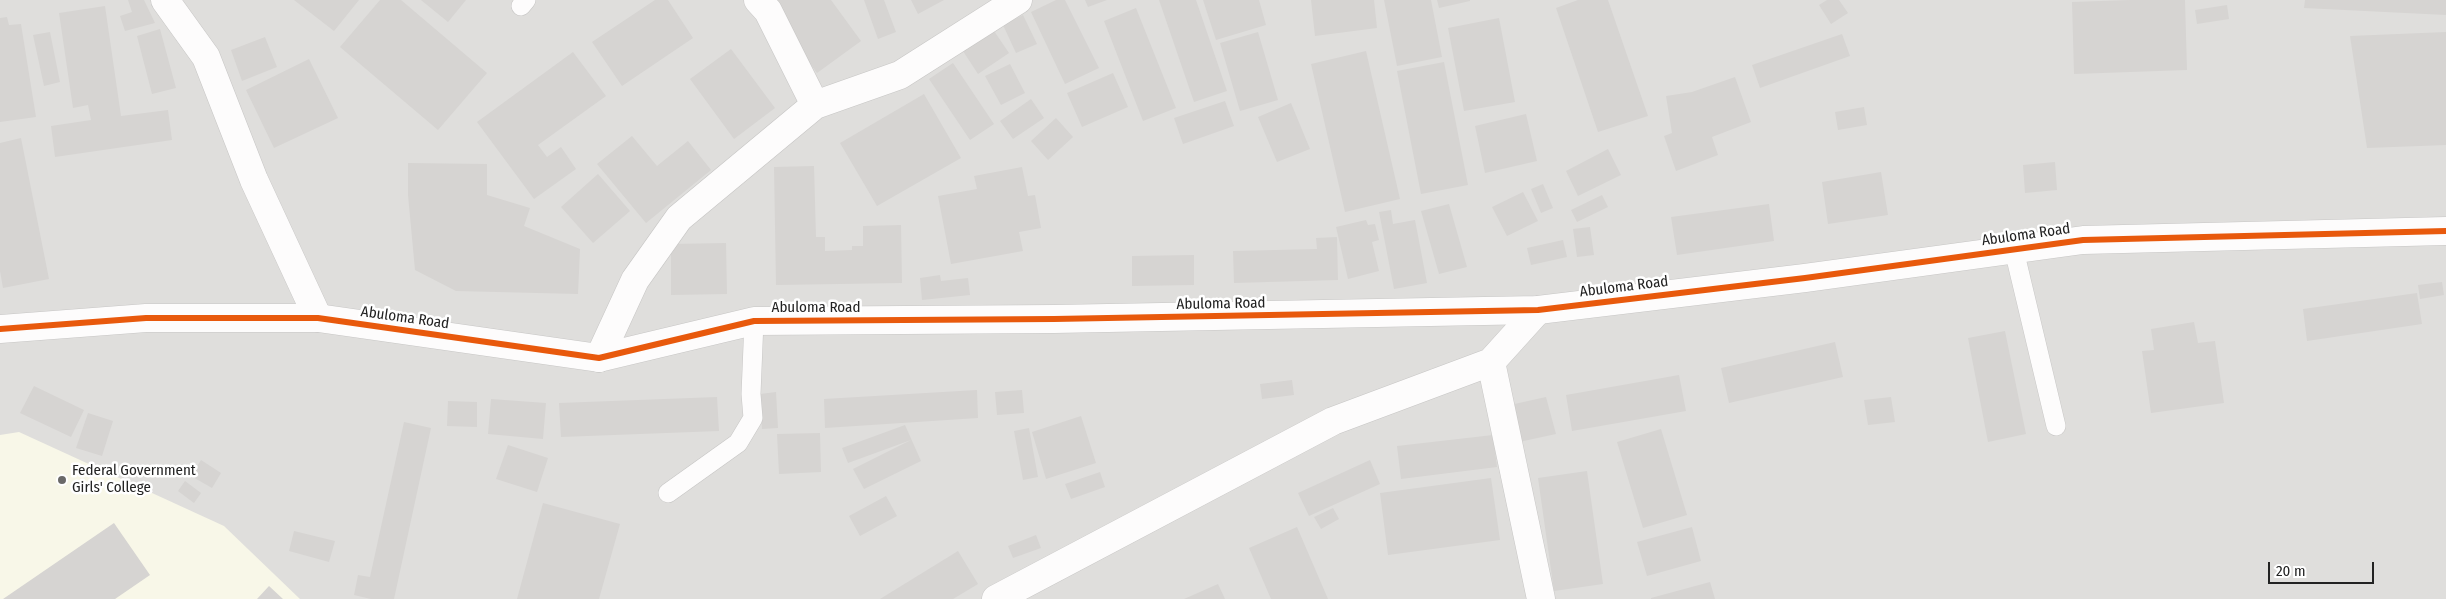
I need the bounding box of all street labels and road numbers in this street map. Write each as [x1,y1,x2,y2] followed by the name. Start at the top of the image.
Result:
[1981,220,2071,250] street label: Abuloma Road
[1579,273,1669,301] street label: Abuloma Road
[1176,294,1266,314] street label: Abuloma Road
[772,299,860,317] street label: Abuloma Road
[360,303,450,333] street label: Abuloma Road

